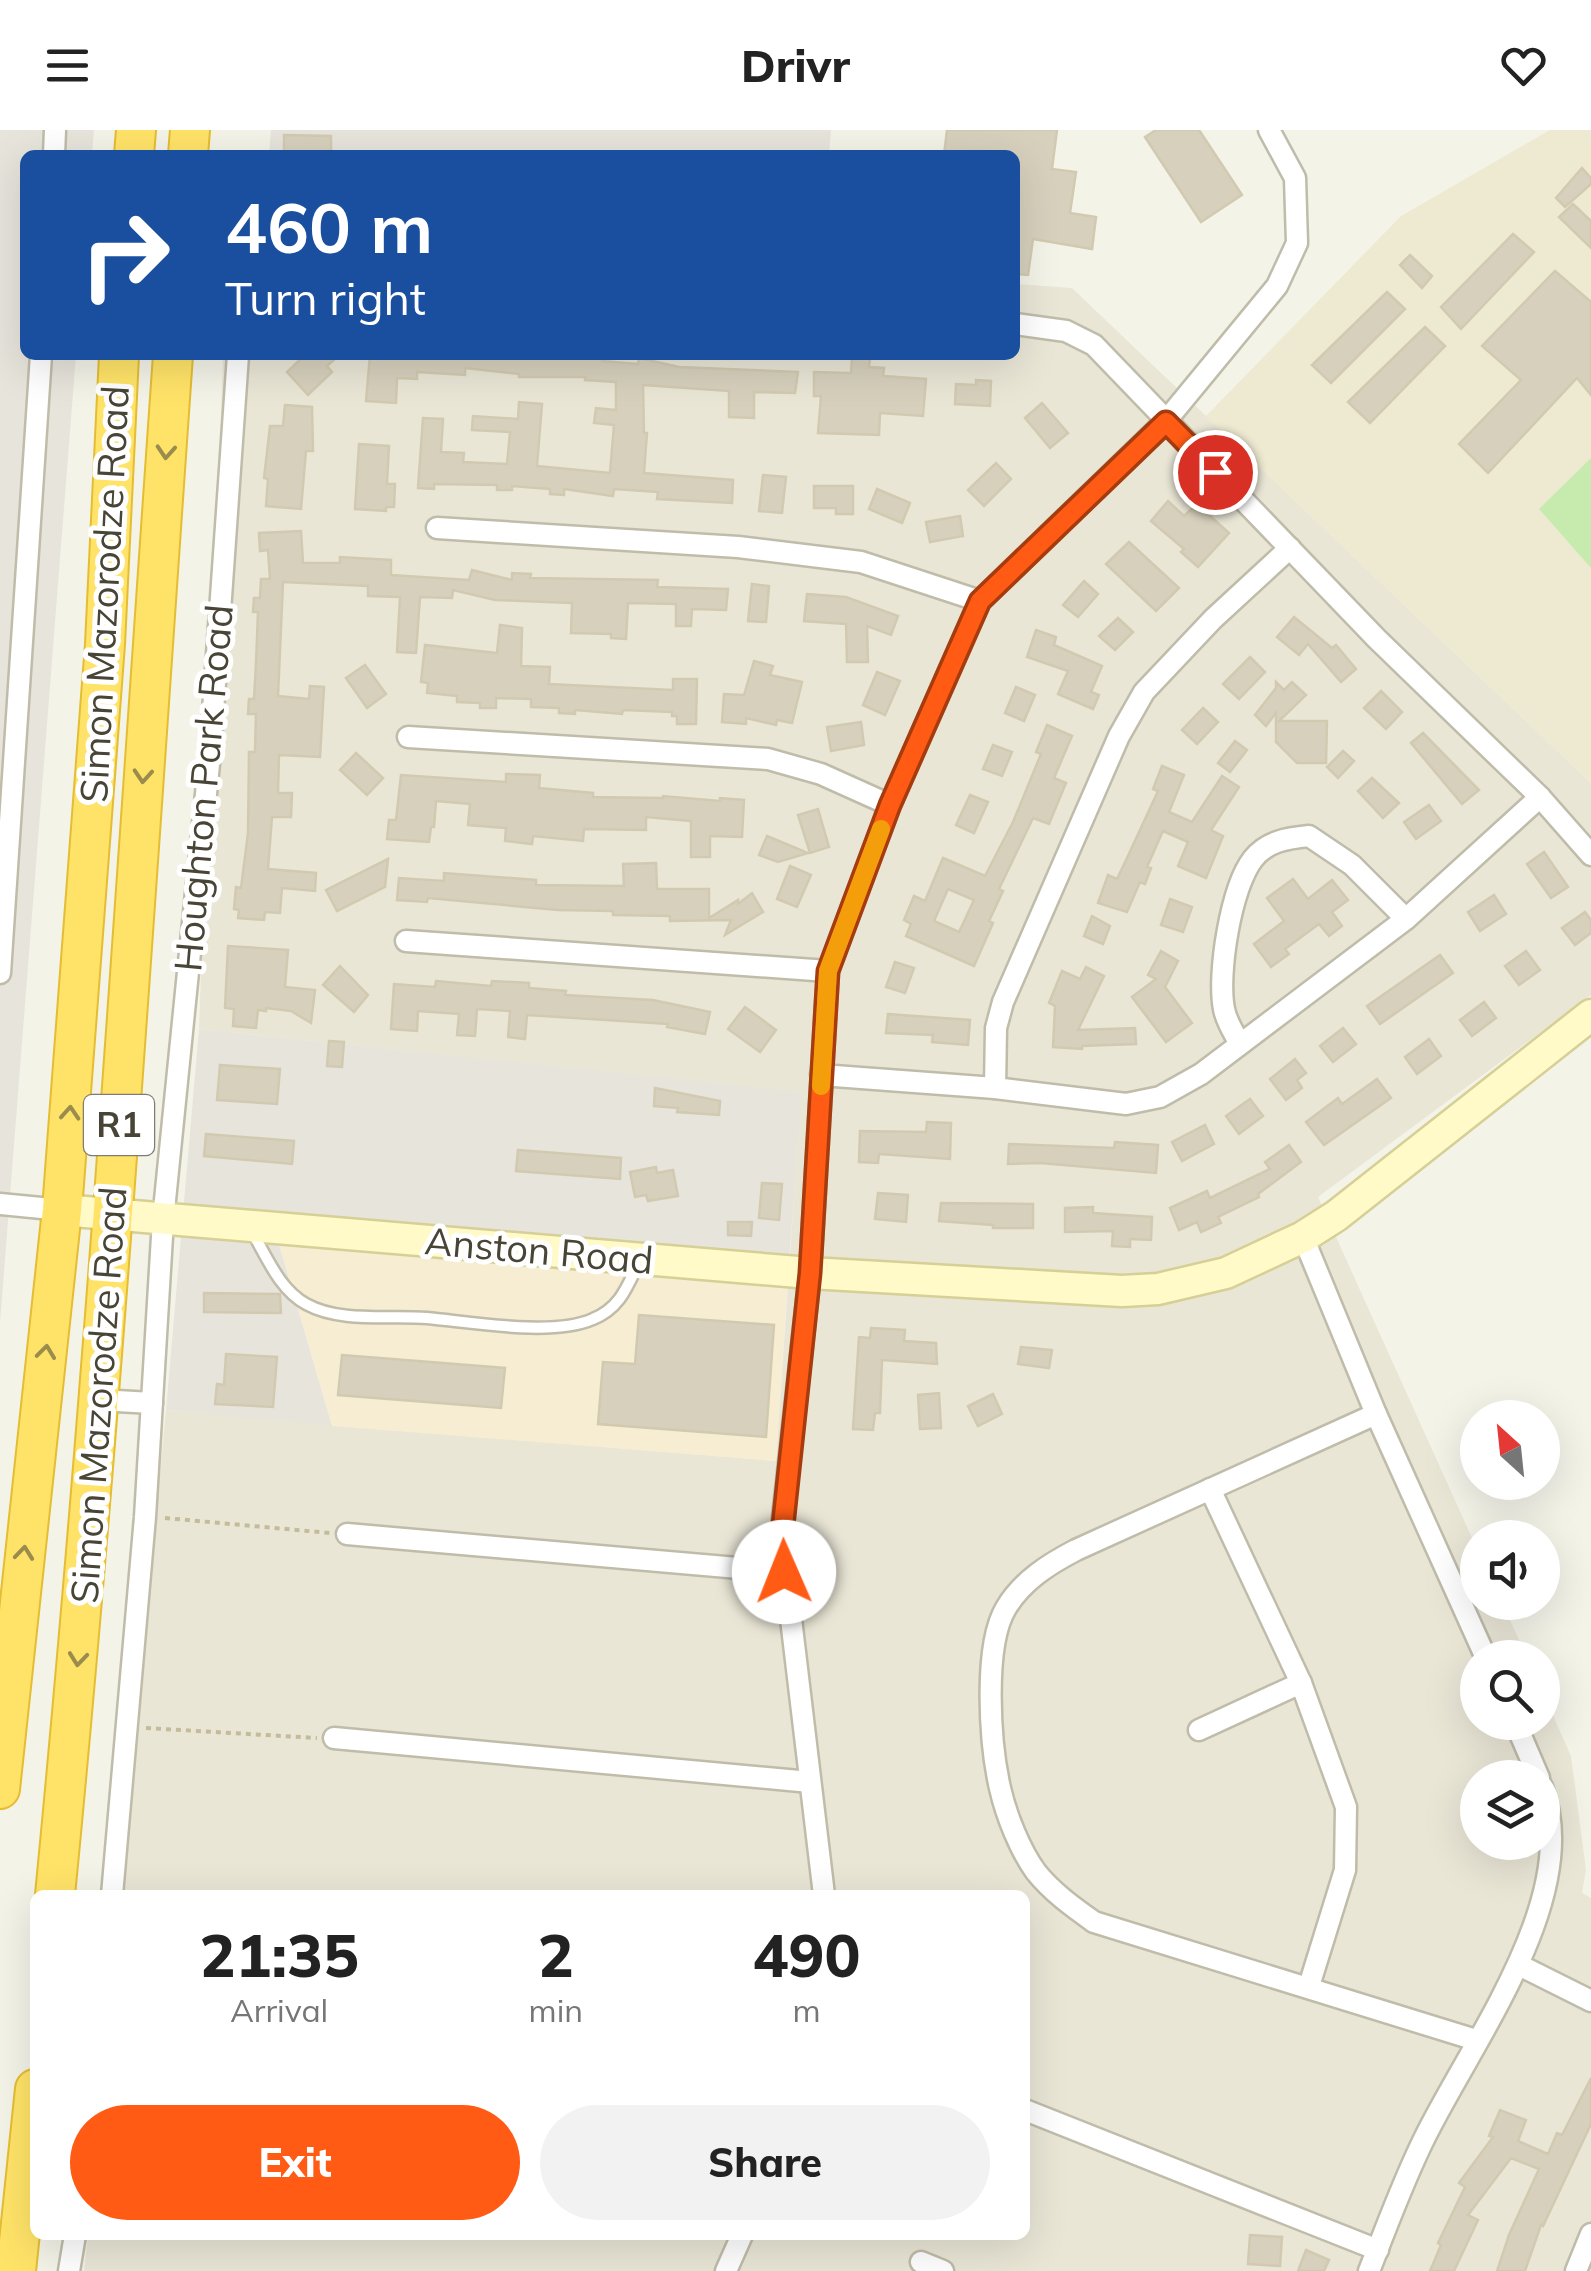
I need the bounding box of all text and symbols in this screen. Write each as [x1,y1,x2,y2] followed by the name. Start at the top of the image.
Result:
[741,37,850,93] text: Drivr
[40,38,95,93] icon: menu
[1496,38,1551,93] icon: heart
[225,183,433,271] text: 460 m
[60,190,190,320] icon: right
[225,270,426,326] text: Turn right
[69,384,139,804] street label: Simon Mazorodze Road
[1173,430,1258,515] pin
[156,445,177,461] one-way arrow
[1188,445,1243,500] icon: arrive
[163,603,243,973] street label: Houghton Park Road
[133,769,155,785] one-way arrow
[84,1095,154,1155] road number: R1
[58,1104,80,1120] one-way arrow
[59,1185,137,1605] street label: Simon Mazorodze Road
[423,1216,655,1284] street label: Anston Road
[35,1344,56,1360] one-way arrow
[1460,1400,1560,1500] north arrow
[1460,1400,1560,1860] map controls
[732,1520,836,1624] position arrow
[1460,1520,1560,1620] button: sound
[13,1545,34,1561] one-way arrow
[1460,1640,1560,1740] button: search
[68,1651,89,1667] one-way arrow
[1460,1760,1560,1860] button: layers
[199,1917,359,1992] text: 21:35
[538,1917,574,1992] text: 2
[752,1917,860,1992] text: 490
[230,1990,328,2030] text: Arrival
[529,1990,583,2030] text: min
[792,1990,821,2030] text: m
[70,2105,520,2220] button: Exit
[540,2105,990,2220] button: Share

